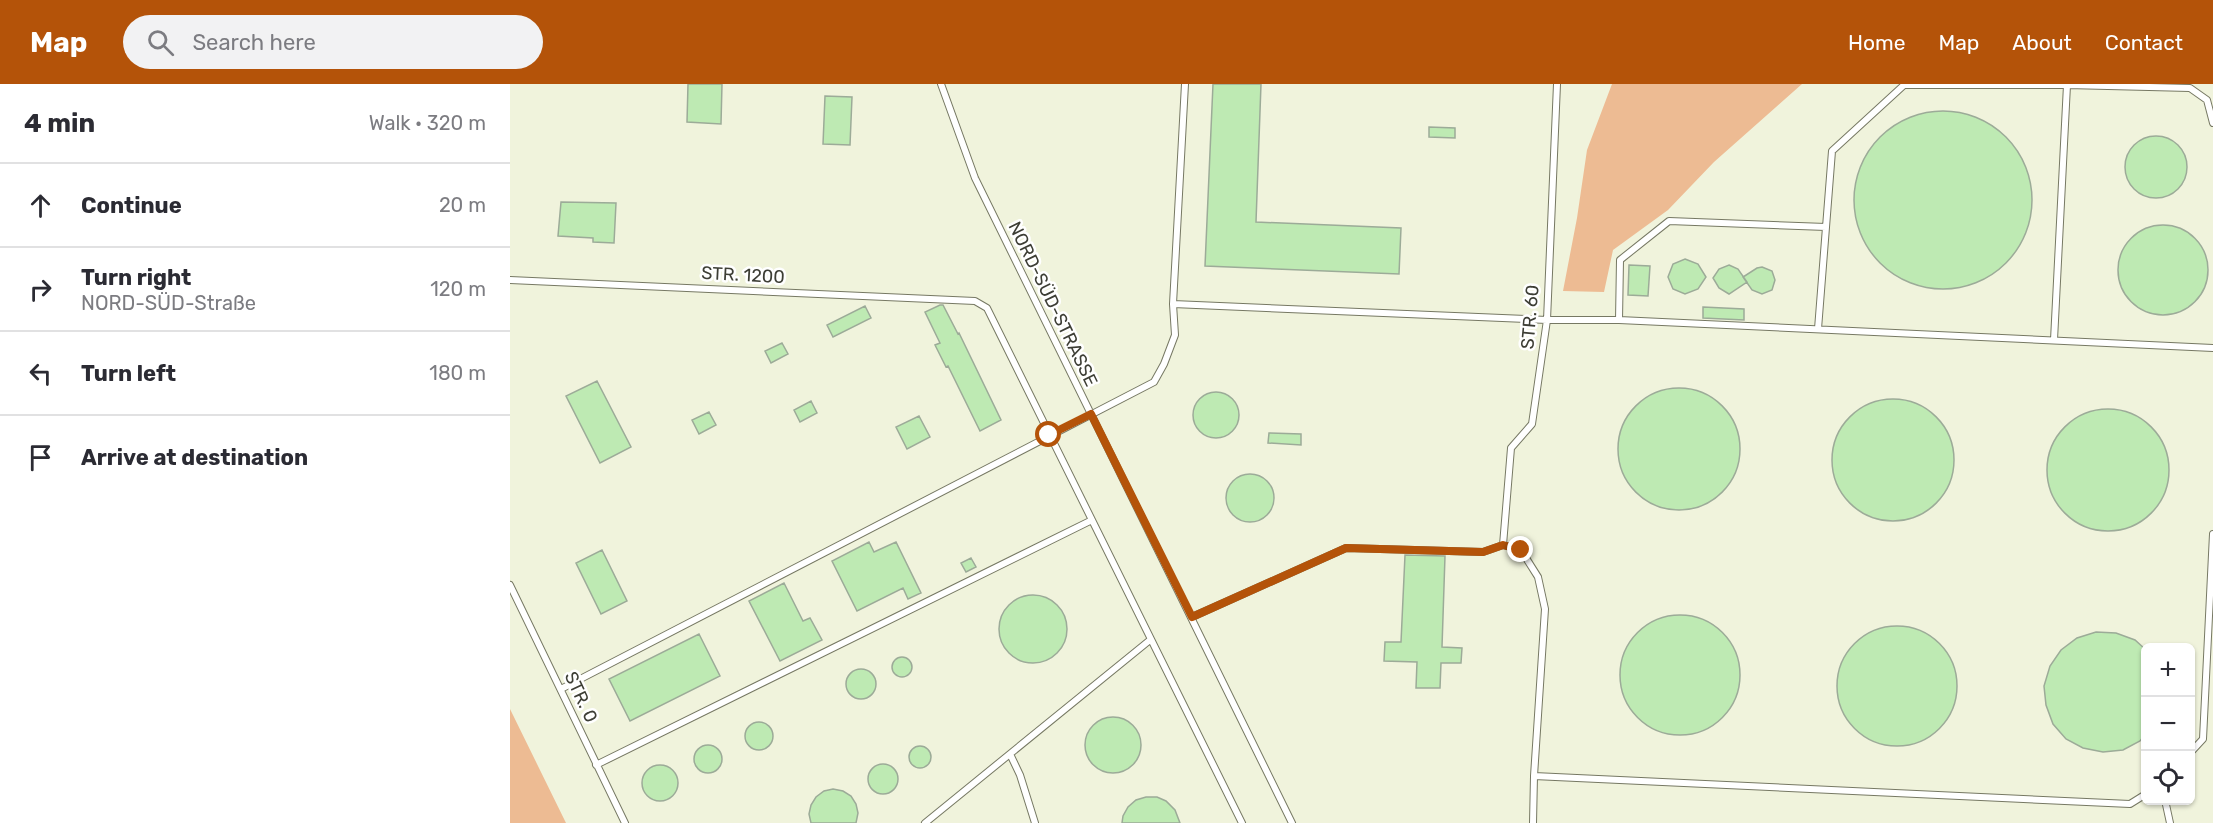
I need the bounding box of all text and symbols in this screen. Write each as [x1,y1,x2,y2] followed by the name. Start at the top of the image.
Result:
[123,15,543,69] search box
[30,26,87,59] text: Map
[144,26,177,59] icon: search
[192,29,316,56] text: Search here
[1848,30,1905,55] text: Home
[1938,30,1979,55] text: Map
[2012,30,2072,55] text: About
[2105,30,2183,55] text: Contact
[24,108,95,139] text: 4 min
[369,111,486,135] text: Walk · 320 m
[24,189,57,222] icon: ahead
[81,192,182,219] text: Continue
[439,193,486,217] text: 20 m
[1004,218,1102,390] street label: NORD-SÜD-STRASSE
[701,262,785,288] street label: STR. 1200
[81,264,191,291] text: Turn right
[24,273,57,306] icon: right
[430,277,486,301] text: 120 m
[1516,284,1544,350] street label: STR. 60
[81,291,256,315] text: NORD-SÜD-Straße
[24,357,57,390] icon: left
[81,360,176,387] text: Turn left
[429,361,486,385] text: 180 m
[1035,421,1061,447] route start
[24,441,57,474] icon: arrive
[81,444,308,471] text: Arrive at destination
[1507,536,1533,562] route end
[2141,643,2195,805] map controls
[2141,643,2195,697] button: +
[560,668,602,726] street label: STR. 0
[2141,697,2195,751] button: −
[2141,751,2195,805] button: locate

